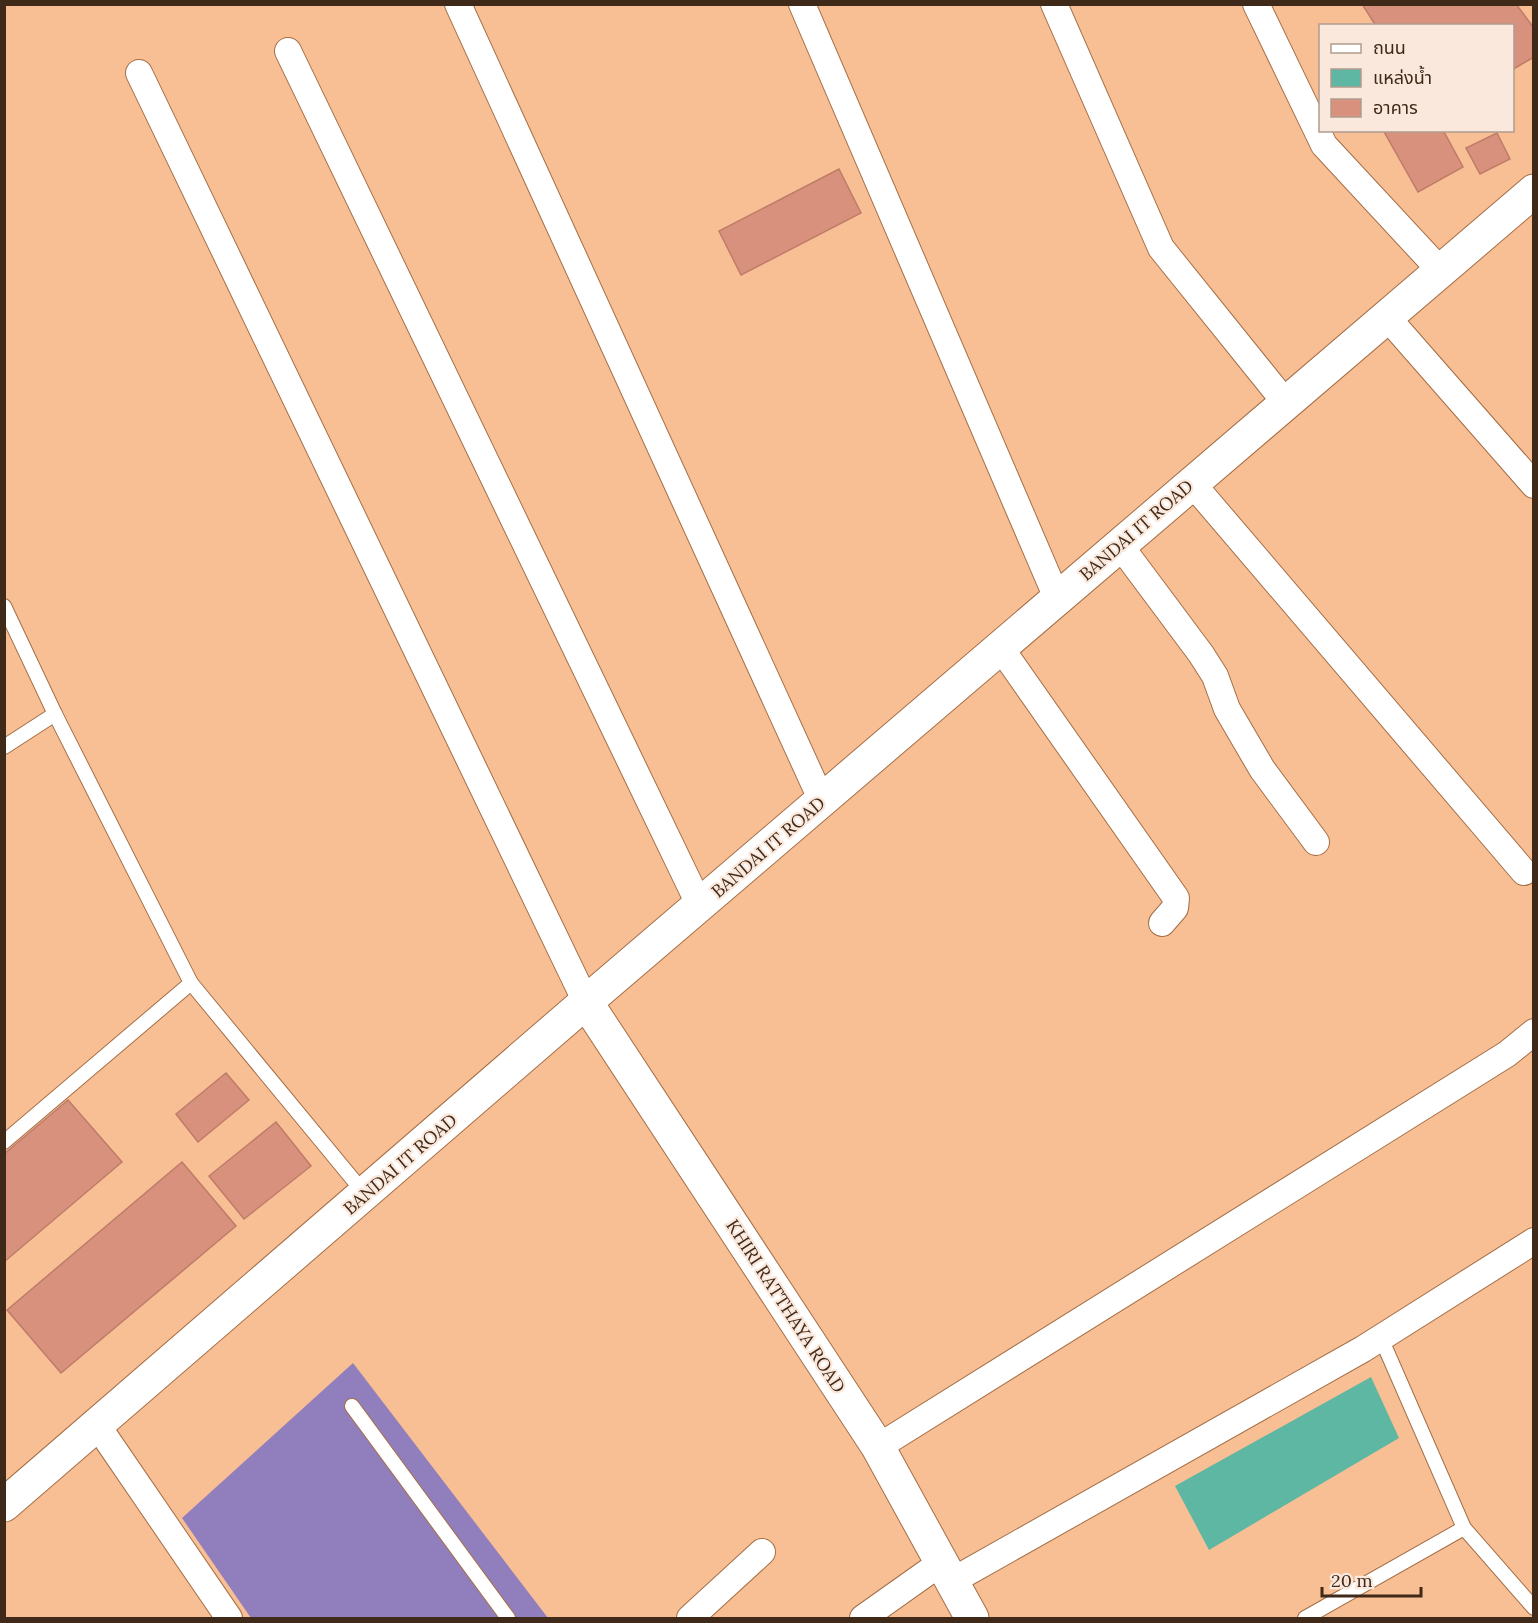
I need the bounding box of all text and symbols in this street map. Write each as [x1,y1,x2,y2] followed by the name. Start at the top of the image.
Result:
[1319,24,1514,132] legend
[1373,36,1406,59] text: ถนน
[1373,65,1432,89] text: แหล่งน้ำ
[1373,96,1418,119] text: อาคาร
[1074,474,1198,586] street label: BANDAI IT ROAD
[706,791,830,903] street label: BANDAI IT ROAD
[338,1108,462,1220] street label: BANDAI IT ROAD
[721,1215,851,1397] street label: KHIRI RATTHAYA ROAD
[1322,1560,1421,1598] scale bar
[1331,1569,1373,1592] text: 20 m

